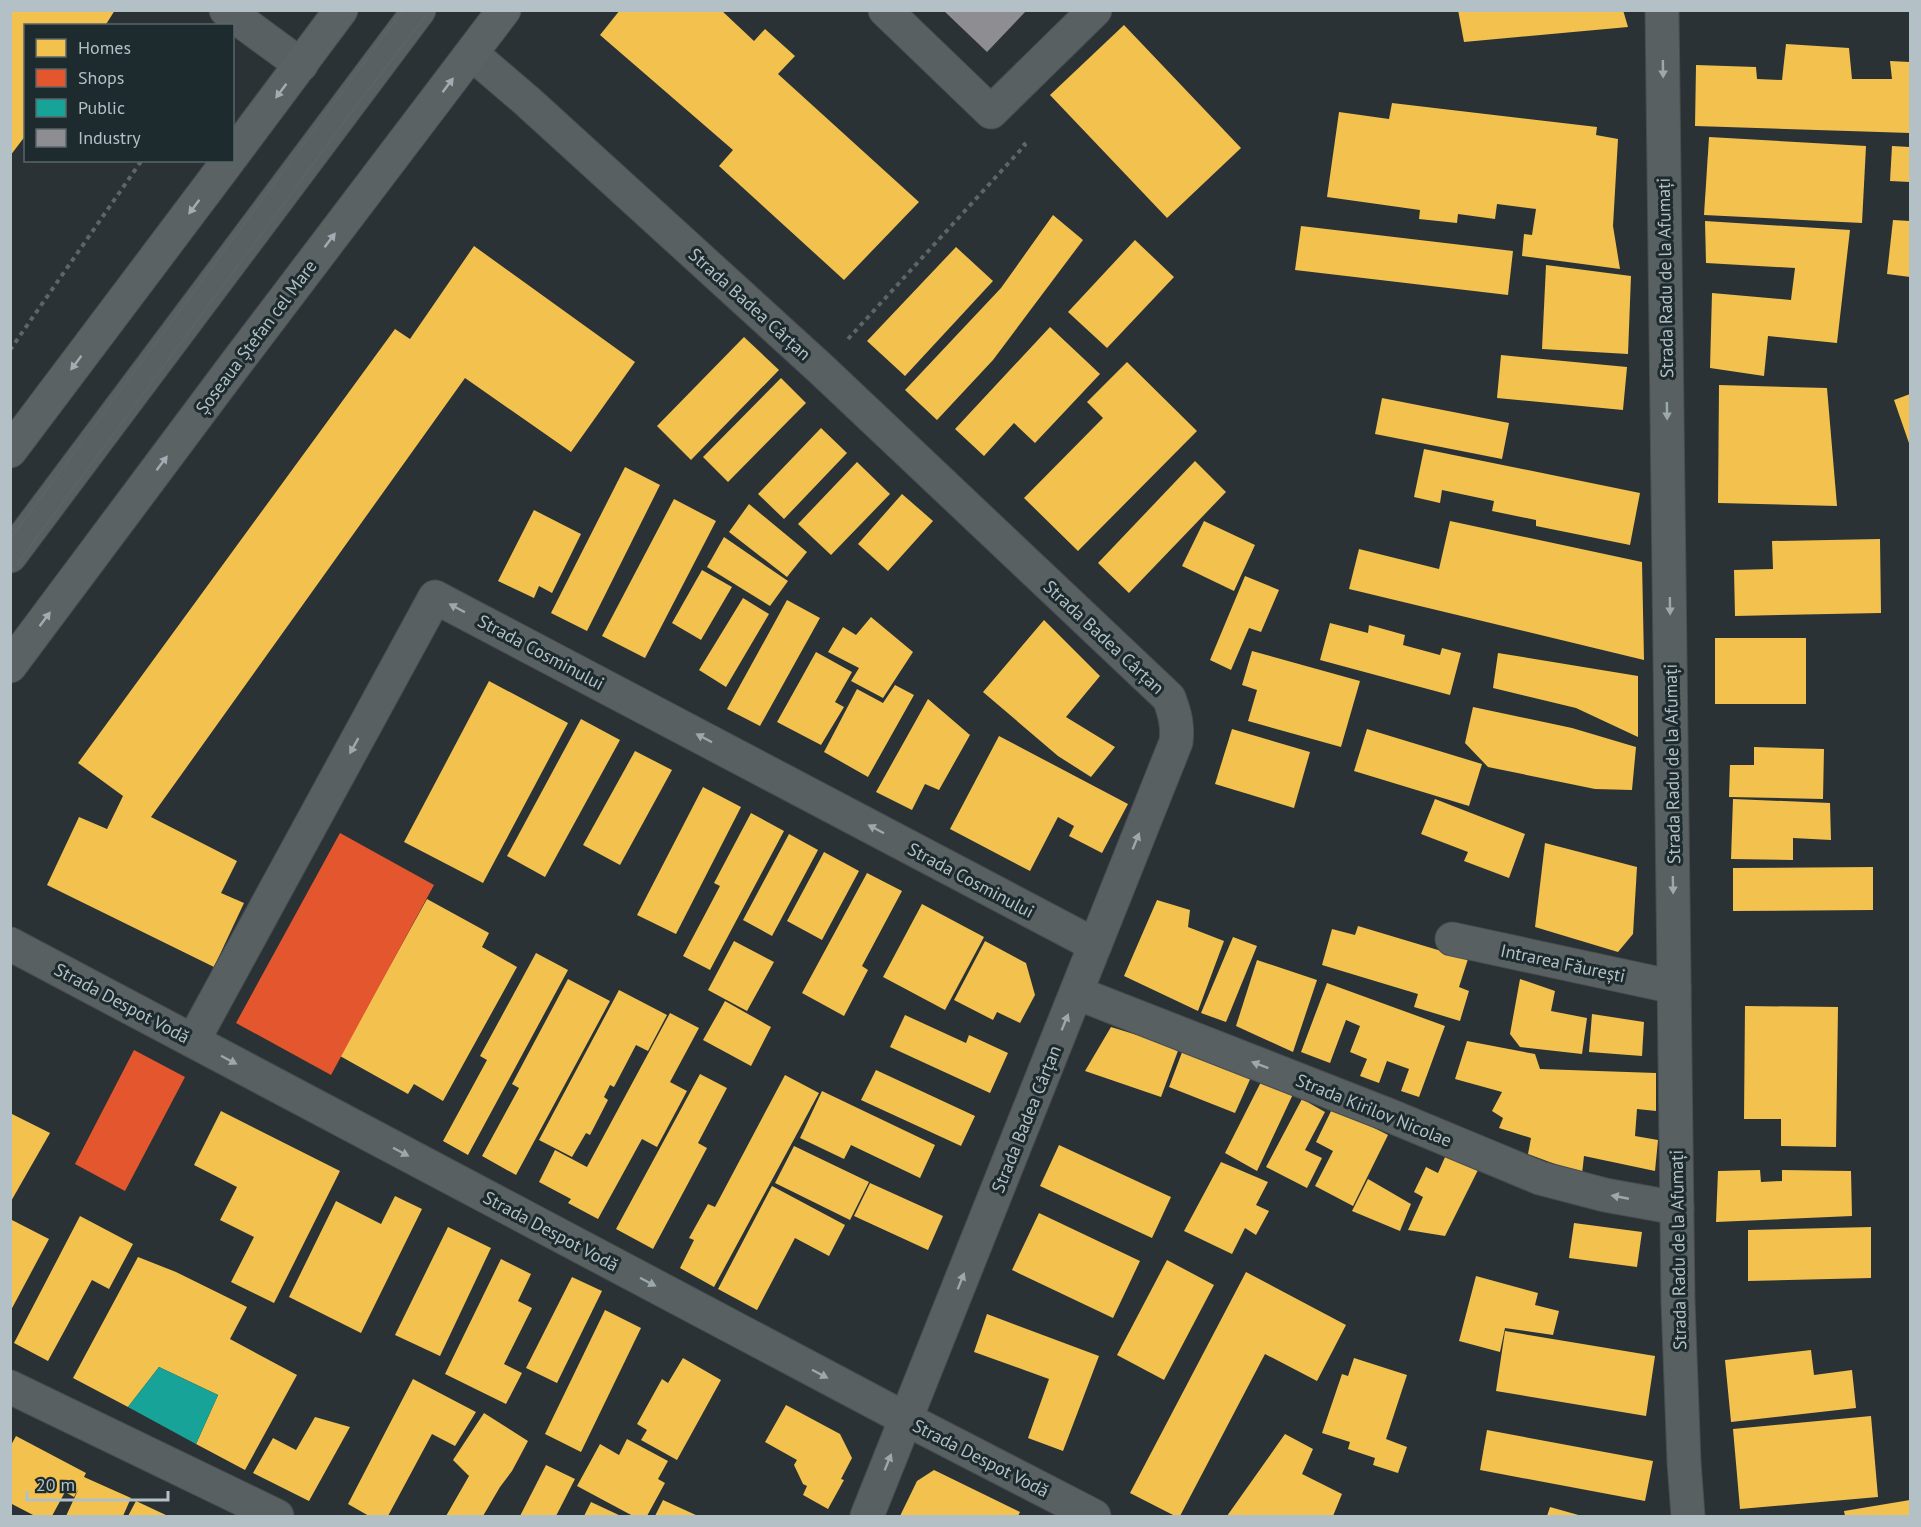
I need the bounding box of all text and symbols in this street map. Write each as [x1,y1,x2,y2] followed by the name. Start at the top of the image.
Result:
[24,24,234,162] legend
[78,36,131,59] text: Homes
[1658,59,1668,78] one-way arrow
[78,66,124,89] text: Shops
[442,77,454,93] one-way arrow
[275,83,288,99] one-way arrow
[78,96,125,119] text: Public
[78,126,141,149] text: Industry
[1652,178,1678,378] street label: Strada Radu de la Afumați
[188,200,200,215] one-way arrow
[323,232,336,248] one-way arrow
[684,243,816,365] street label: Strada Badea Cârțan
[190,255,322,419] street label: Șoseaua Ștefan cel Mare
[70,355,83,371] one-way arrow
[1662,401,1672,420] one-way arrow
[156,455,168,471] one-way arrow
[1039,575,1169,699] street label: Strada Badea Cârțan
[1665,596,1674,615] one-way arrow
[448,603,465,613] one-way arrow
[474,609,608,695] street label: Strada Cosminului
[39,612,51,627] one-way arrow
[1659,664,1685,864] street label: Strada Radu de la Afumați
[695,733,712,743] one-way arrow
[349,738,359,755] one-way arrow
[867,824,884,834] one-way arrow
[1132,832,1141,850] one-way arrow
[904,837,1038,923] street label: Strada Cosminului
[1668,875,1678,894] one-way arrow
[1499,939,1627,987] street label: Intrarea Făurești
[50,958,194,1048] street label: Strada Despot Vodă
[1061,1013,1070,1031] one-way arrow
[986,1042,1066,1196] street label: Strada Badea Cârțan
[221,1055,238,1065] one-way arrow
[1251,1060,1269,1069] one-way arrow
[1293,1068,1455,1152] street label: Strada Kirilov Nicolae
[393,1147,410,1157] one-way arrow
[1665,1150,1691,1350] street label: Strada Radu de la Afumați
[479,1186,623,1276] street label: Strada Despot Vodă
[1610,1193,1629,1202] one-way arrow
[957,1272,966,1290] one-way arrow
[639,1278,656,1287] one-way arrow
[812,1369,829,1379] one-way arrow
[909,1414,1053,1502] street label: Strada Despot Vodă
[884,1453,893,1471] one-way arrow
[27,1464,168,1502] scale bar
[36,1473,75,1496] text: 20 m

